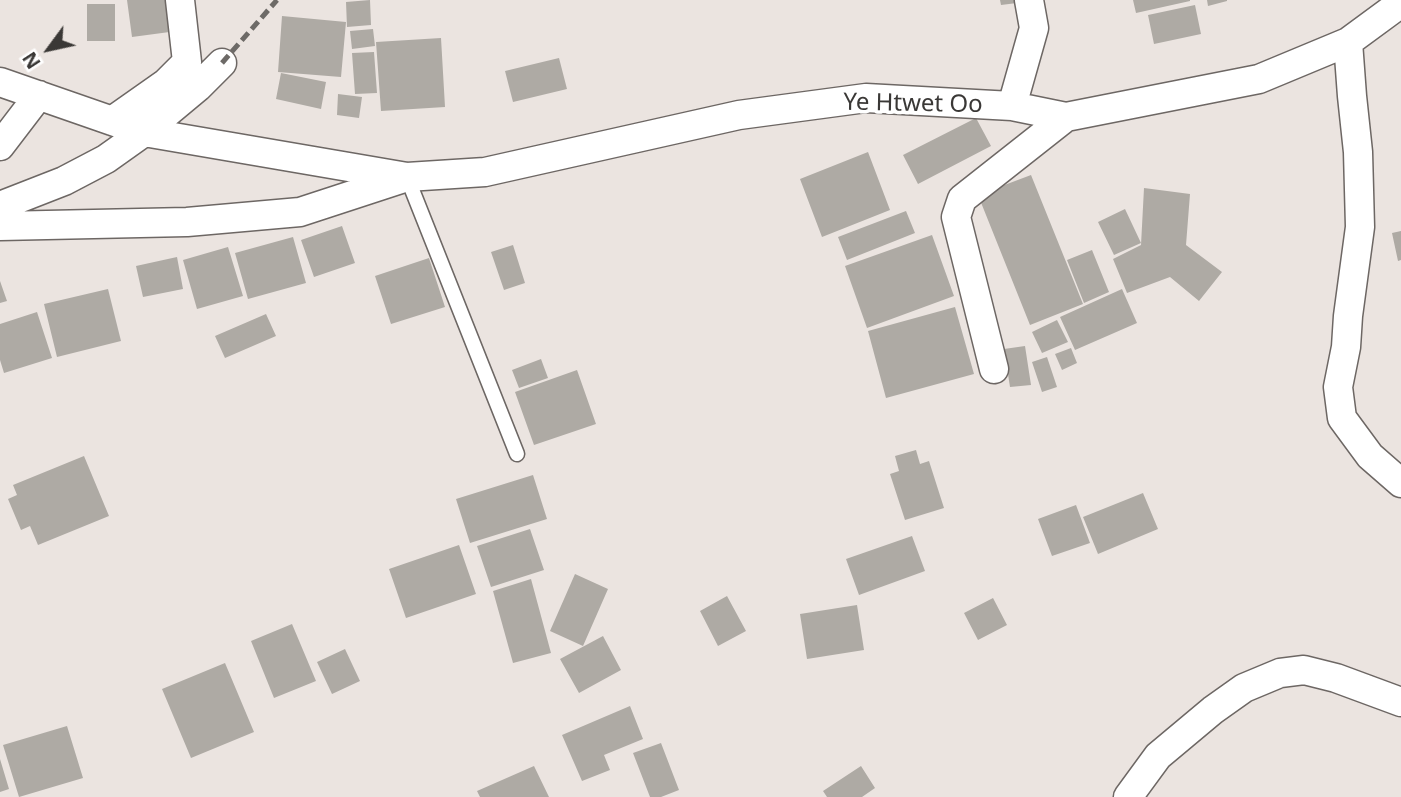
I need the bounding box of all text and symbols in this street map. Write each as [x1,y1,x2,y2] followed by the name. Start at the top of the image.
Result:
[14,14,84,84] north arrow
[16,47,47,74] text: N
[843,88,983,120] street label: Ye Htwet Oo

